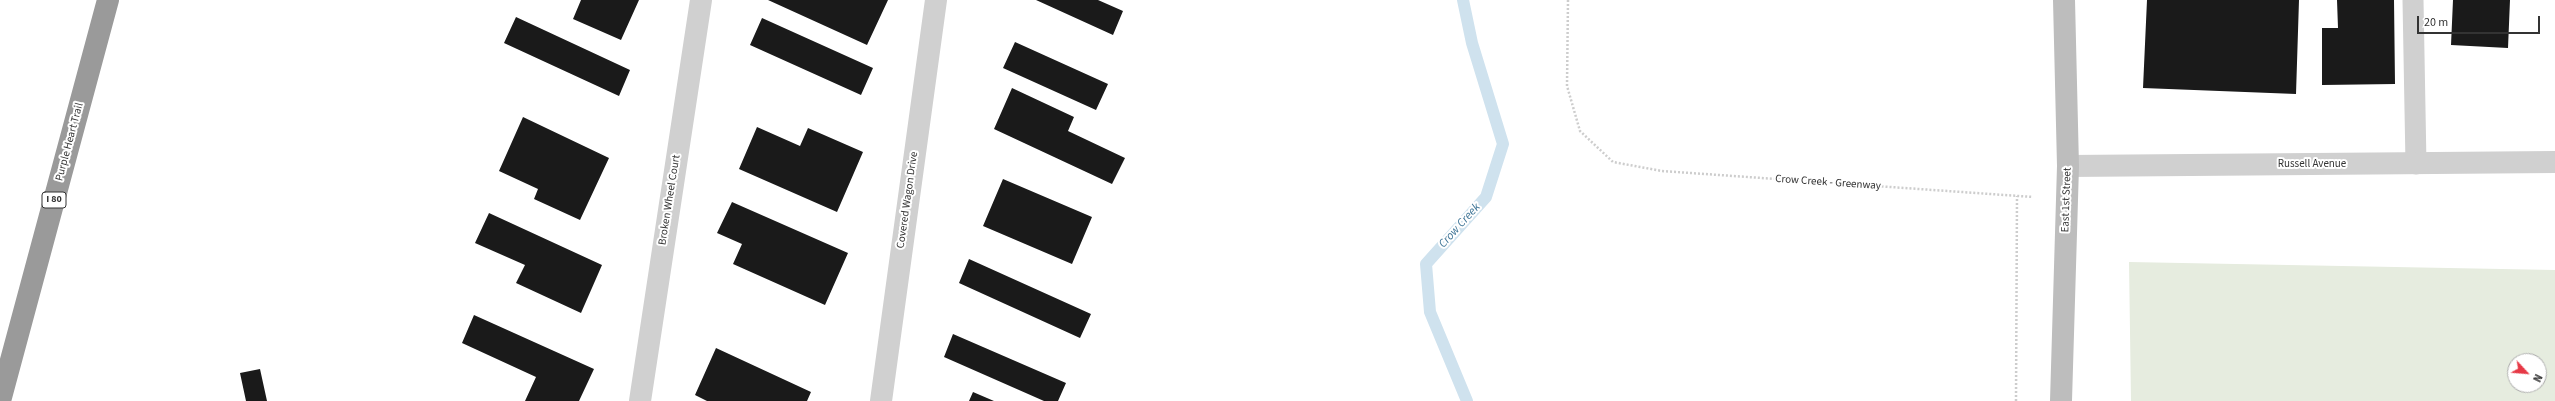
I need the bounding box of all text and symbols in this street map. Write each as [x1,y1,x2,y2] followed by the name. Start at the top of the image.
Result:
[2419,8,2542,34] scale bar
[2424,14,2448,31] text: 20 m
[53,101,87,183] street label: Purple Heart Trail
[895,151,921,249] street label: Covered Wagon Drive
[656,154,684,246] street label: Broken Wheel Court
[2278,158,2346,172] street label: Russell Avenue
[2059,167,2075,233] street label: East 1st Street
[1775,173,1881,193] street label: Crow Creek - Greenway
[42,192,66,208] road number: I 80
[1436,201,1484,251] water label: Crow Creek
[2507,353,2547,393] north arrow
[2529,371,2546,385] text: N

